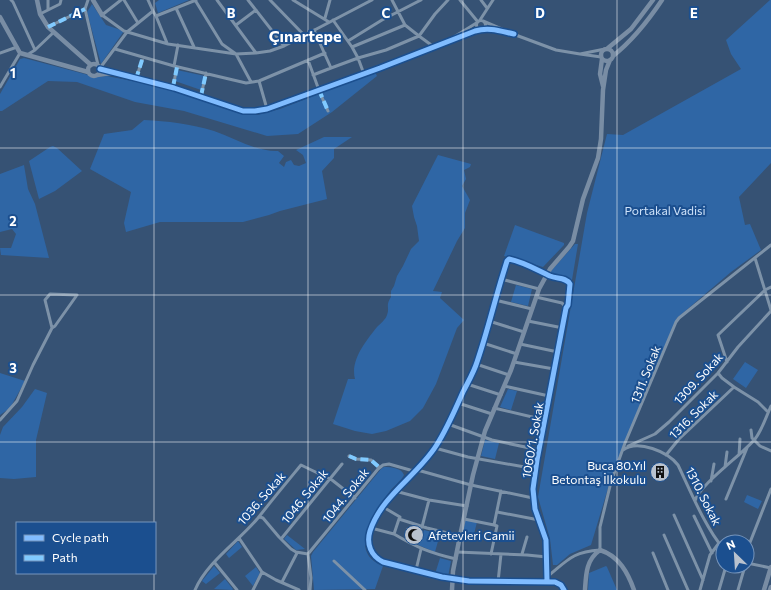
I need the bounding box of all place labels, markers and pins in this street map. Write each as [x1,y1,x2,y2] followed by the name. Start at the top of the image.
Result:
[551,458,646,486] place label: Buca 80.Yıl Betontaş İlkokulu
[649,461,671,483] building icon: Buca 80.Yıl Betontaş İlkokulu
[403,524,425,546] mosque icon: Afetevleri Camii
[428,528,515,542] place label: Afetevleri Camii

